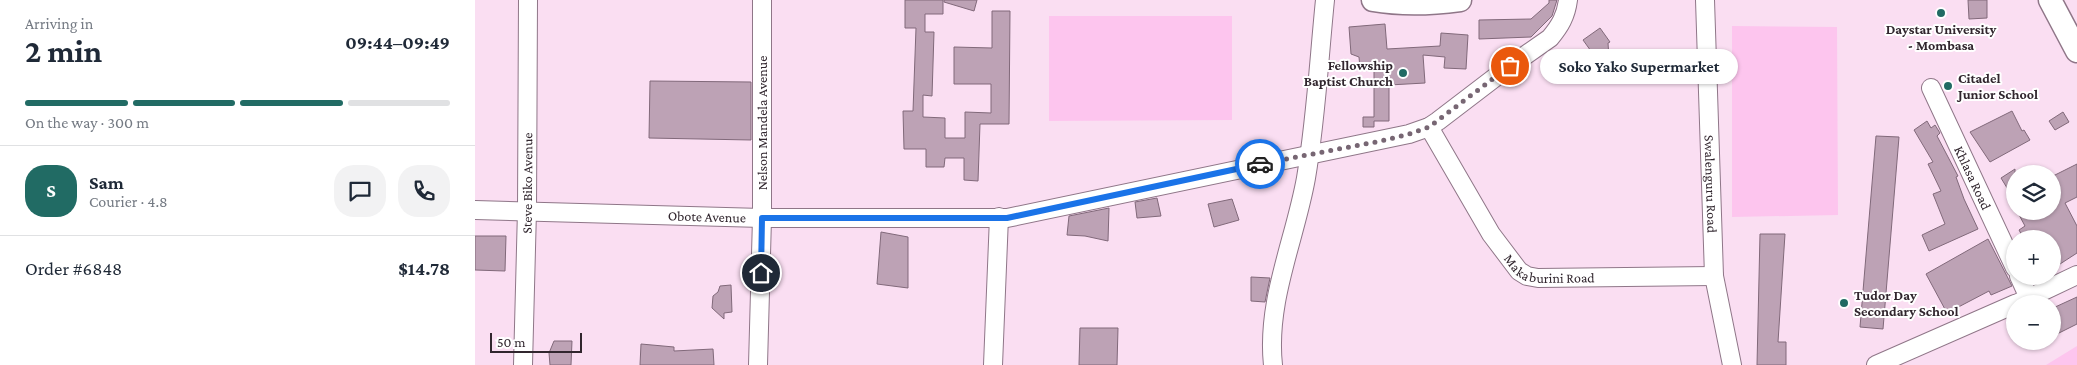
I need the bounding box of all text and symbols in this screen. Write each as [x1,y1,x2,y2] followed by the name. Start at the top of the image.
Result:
[1935,7,1947,19] marker: Daystar University - Mombasa
[25,15,93,32] text: Arriving in
[1886,21,1996,53] place label: Daystar University - Mombasa
[345,32,450,53] text: 09:44–09:49
[25,33,102,69] text: 2 min
[1489,45,1531,87] pin
[1540,48,1737,84] callout: Soko Yako Supermarket
[1496,52,1524,80] icon: bag
[754,56,770,190] street label: Nelson Mandela Avenue
[1304,57,1393,89] place label: Fellowship Baptist Church
[1558,58,1720,75] text: Soko Yako Supermarket
[1397,67,1409,79] marker: Fellowship Baptist Church
[1956,70,2038,102] place label: Citadel Junior School
[1942,80,1954,92] marker: Citadel Junior School
[25,114,149,131] text: On the way · 300 m
[518,132,535,234] street label: Steve Biko Avenue
[1701,135,1721,234] street label: Swalenguru Road
[1235,139,1285,189] courier
[1951,143,1995,213] street label: Khlasa Road
[1246,150,1274,178] icon: car
[334,165,386,217] button: chat
[398,165,450,217] button: phone
[2006,165,2061,350] map controls
[2006,165,2061,220] button: layers
[89,172,124,193] text: Sam
[46,180,56,201] text: S
[89,193,168,210] text: Courier · 4.8
[668,207,746,226] street label: Obote Avenue
[2006,230,2061,285] button: +
[1501,251,1595,286] street label: Makaburini Road
[740,252,782,294] pin
[25,258,122,279] text: Order #6848
[398,258,450,279] text: $14.78
[747,259,775,287] icon: home
[1854,287,1959,319] place label: Tudor Day Secondary School
[2006,295,2061,350] button: −
[1838,297,1850,309] marker: Tudor Day Secondary School
[490,330,583,353] scale bar
[497,334,525,350] text: 50 m

